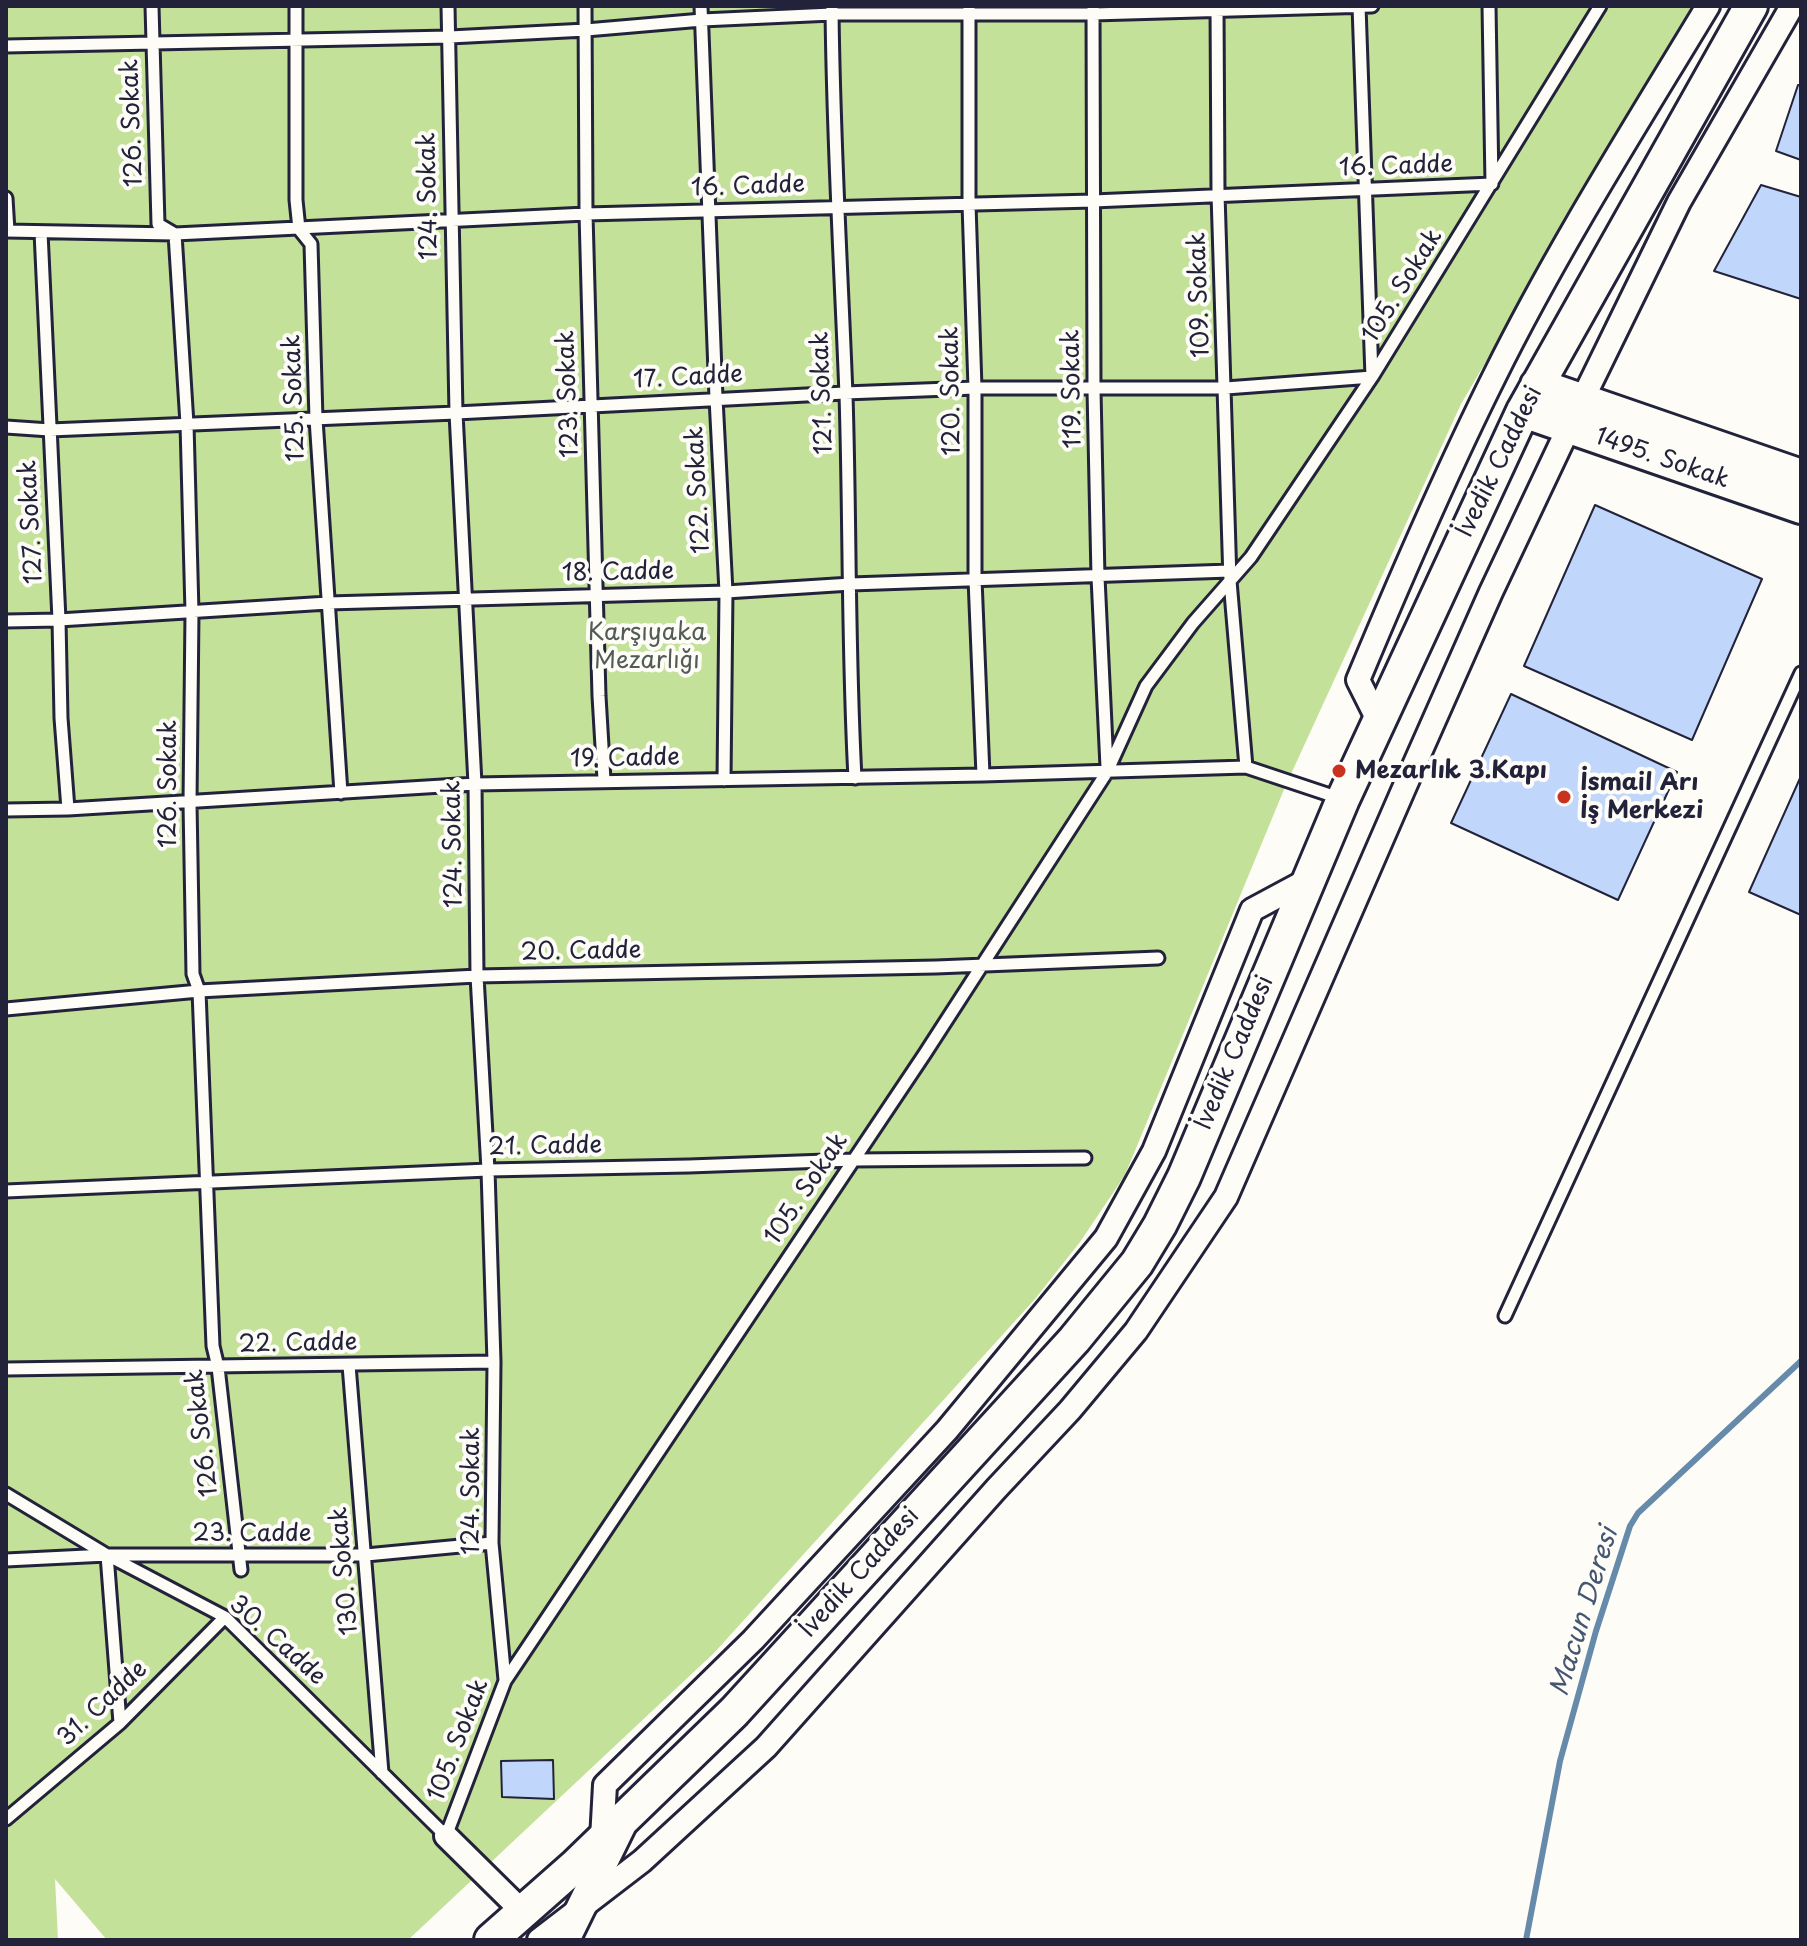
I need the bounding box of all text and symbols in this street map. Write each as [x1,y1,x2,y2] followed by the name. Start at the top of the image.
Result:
[116,59,150,187] street label: 126. Sokak
[413,132,445,260] street label: 124. Sokak
[1339,151,1453,183] street label: 16. Cadde
[691,171,805,203] street label: 16. Cadde
[1357,224,1449,348] street label: 105. Sokak
[1183,232,1217,358] street label: 109. Sokak
[936,326,968,456] street label: 120. Sokak
[1058,329,1088,449] street label: 119. Sokak
[552,330,586,458] street label: 123. Sokak
[806,331,840,455] street label: 121. Sokak
[278,334,312,462] street label: 125. Sokak
[632,361,744,395] street label: 17. Cadde
[1451,382,1549,542] street label: İvedik Caddesi
[1591,423,1733,495] street label: 1495. Sokak
[681,426,717,554] street label: 122. Sokak
[14,459,50,585] street label: 127. Sokak
[562,558,674,588] street label: 18. Cadde
[588,619,706,675] park label: Karşıyaka Mezarlığı
[155,720,183,848] street label: 126. Sokak
[570,744,680,774] street label: 19. Cadde
[1355,757,1547,785] place label: Mezarlık 3.Kapı
[1330,762,1348,780] marker: Mezarlık 3.Kapı
[1580,769,1703,825] place label: İsmail Arı İş Merkezi
[438,780,470,908] street label: 124. Sokak
[1555,788,1573,806] marker: İsmail Arı İş Merkezi
[520,937,642,967] street label: 20. Cadde
[1190,972,1280,1134] street label: İvedik Caddesi
[759,1128,855,1250] street label: 105. Sokak
[488,1132,602,1162] street label: 21. Cadde
[238,1329,358,1359] street label: 22. Cadde
[181,1368,225,1498] street label: 126. Sokak
[458,1427,486,1555] street label: 124. Sokak
[794,1502,926,1644] street label: İvedik Caddesi
[325,1506,365,1636] street label: 130. Sokak
[193,1520,311,1548] street label: 23. Cadde
[1545,1524,1625,1700] water label: Macun Deresi
[223,1590,331,1692] street label: 30. Cadde
[52,1655,154,1753] street label: 31. Cadde
[423,1675,495,1805] street label: 105. Sokak

